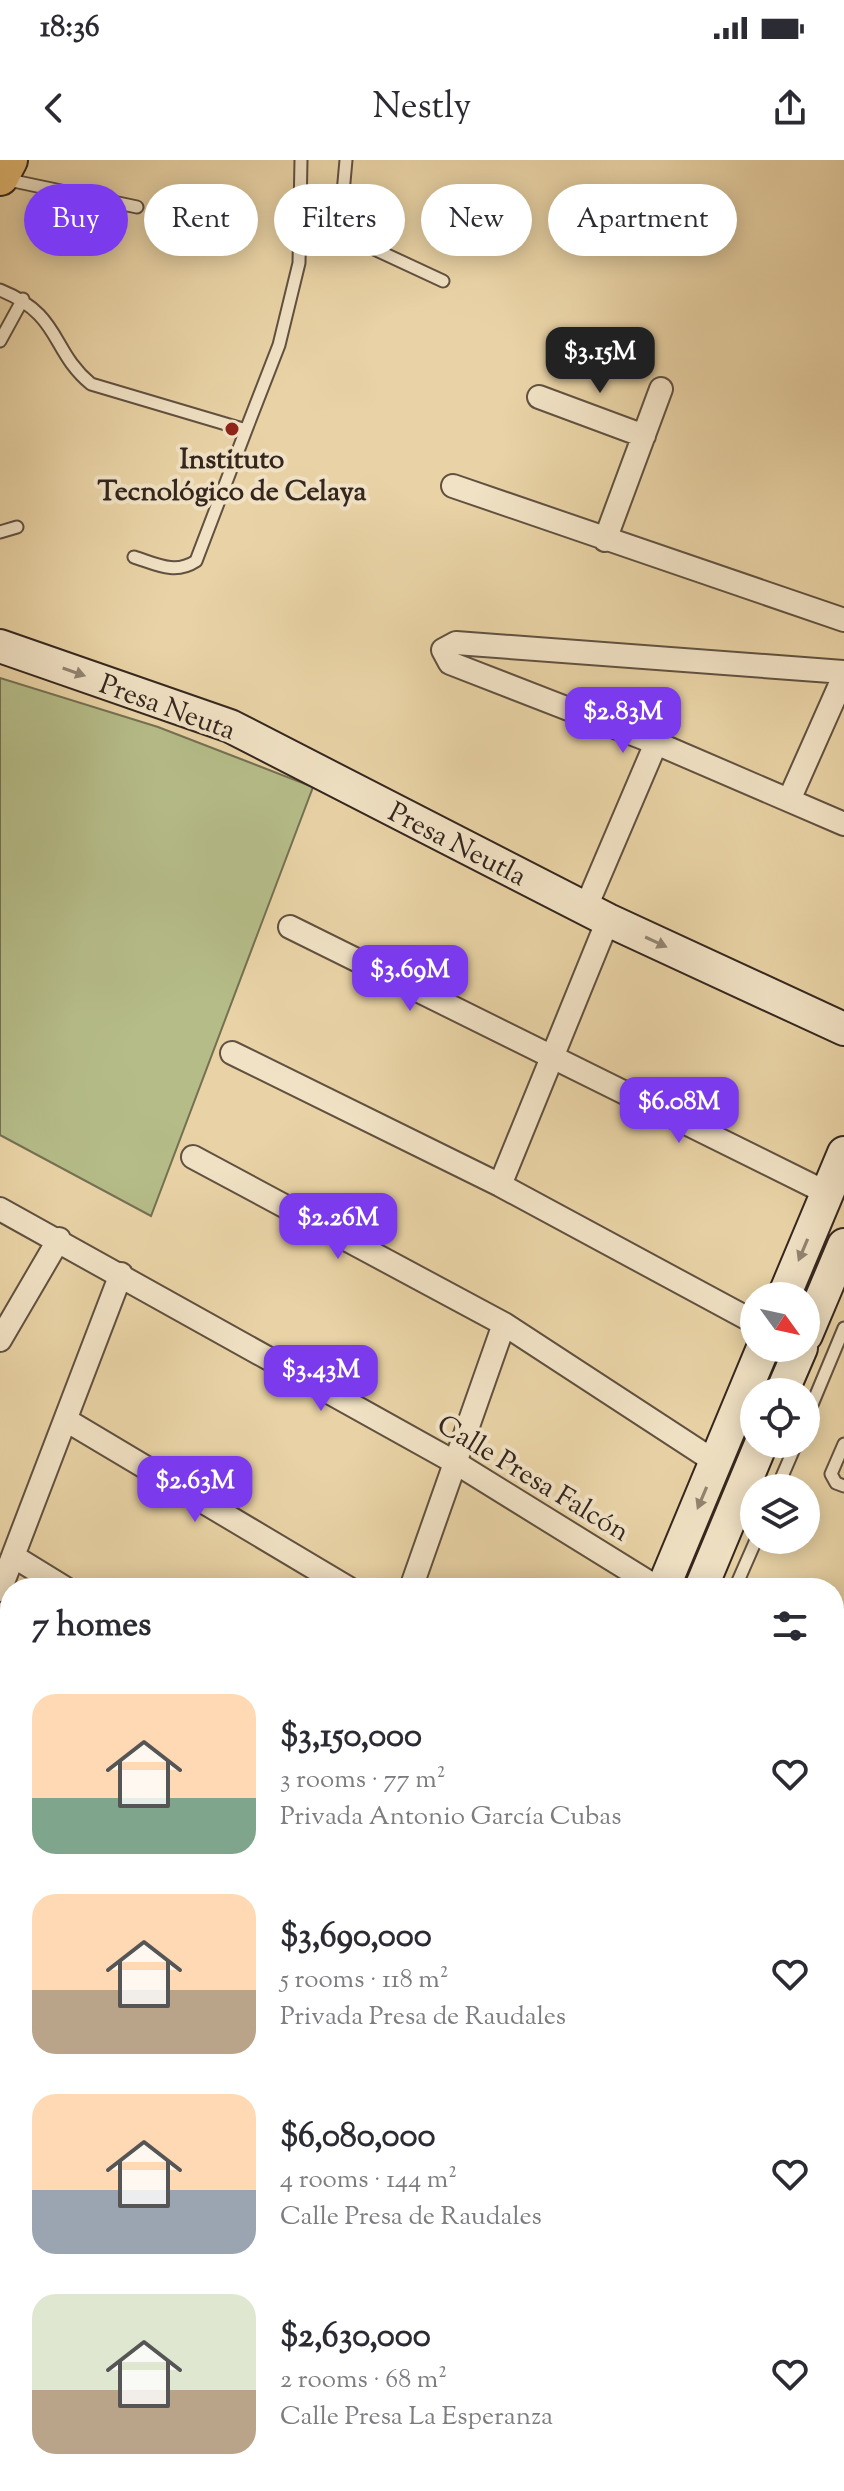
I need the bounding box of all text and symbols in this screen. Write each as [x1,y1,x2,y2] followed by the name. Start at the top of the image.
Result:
[40,7,100,50] text: 18:36
[372,82,472,134] text: Nestly
[32,86,76,130] icon: back
[768,86,812,130] icon: share
[24,184,128,256] chip: Buy
[144,184,258,256] chip: Rent
[274,184,405,256] chip: Filters
[421,184,532,256] chip: New
[548,184,737,256] chip: Apartment
[535,327,665,395] pin: $3.15M
[564,334,636,371] text: $3.15M
[223,420,241,438] marker: Instituto Tecnológico de Celaya
[97,441,367,513] place label: Instituto Tecnológico de Celaya
[62,666,86,679] one-way arrow
[93,666,241,752] street label: Presa Neuta
[558,687,688,755] pin: $2.83M
[583,694,663,731] text: $2.83M
[381,794,533,898] street label: Presa Neutla
[644,935,667,949] one-way arrow
[345,945,475,1013] pin: $3.69M
[370,952,450,989] text: $3.69M
[614,1077,744,1145] pin: $6.08M
[638,1084,720,1121] text: $6.08M
[273,1193,403,1261] pin: $2.26M
[297,1200,379,1237] text: $2.26M
[797,1238,810,1262] one-way arrow
[740,1282,820,1362] north arrow
[740,1282,820,1554] map controls
[256,1345,386,1413] pin: $3.43M
[282,1352,360,1389] text: $3.43M
[740,1378,820,1458] button: locate
[429,1406,636,1553] street label: Calle Presa Falcón
[130,1456,260,1524] pin: $2.63M
[155,1463,235,1500] text: $2.63M
[740,1474,820,1554] button: layers
[696,1486,709,1510] one-way arrow
[32,1602,151,1651] text: 7 homes
[768,1604,812,1648] icon: filters
[280,1713,422,1762] text: $3,150,000
[96,1726,192,1822] icon: home
[768,1752,812,1796] icon: heart
[280,1762,445,1799] text: 3 rooms · 77 m²
[280,1799,621,1836] text: Privada Antonio García Cubas
[280,1913,432,1962] text: $3,690,000
[96,1926,192,2022] icon: home
[768,1952,812,1996] icon: heart
[280,1962,448,1999] text: 5 rooms · 118 m²
[280,1999,566,2036] text: Privada Presa de Raudales
[280,2113,435,2162] text: $6,080,000
[96,2126,192,2222] icon: home
[768,2152,812,2196] icon: heart
[280,2162,457,2199] text: 4 rooms · 144 m²
[280,2199,542,2236] text: Calle Presa de Raudales
[280,2313,431,2362] text: $2,630,000
[96,2326,192,2422] icon: home
[768,2352,812,2396] icon: heart
[280,2362,447,2399] text: 2 rooms · 68 m²
[280,2399,553,2436] text: Calle Presa La Esperanza

